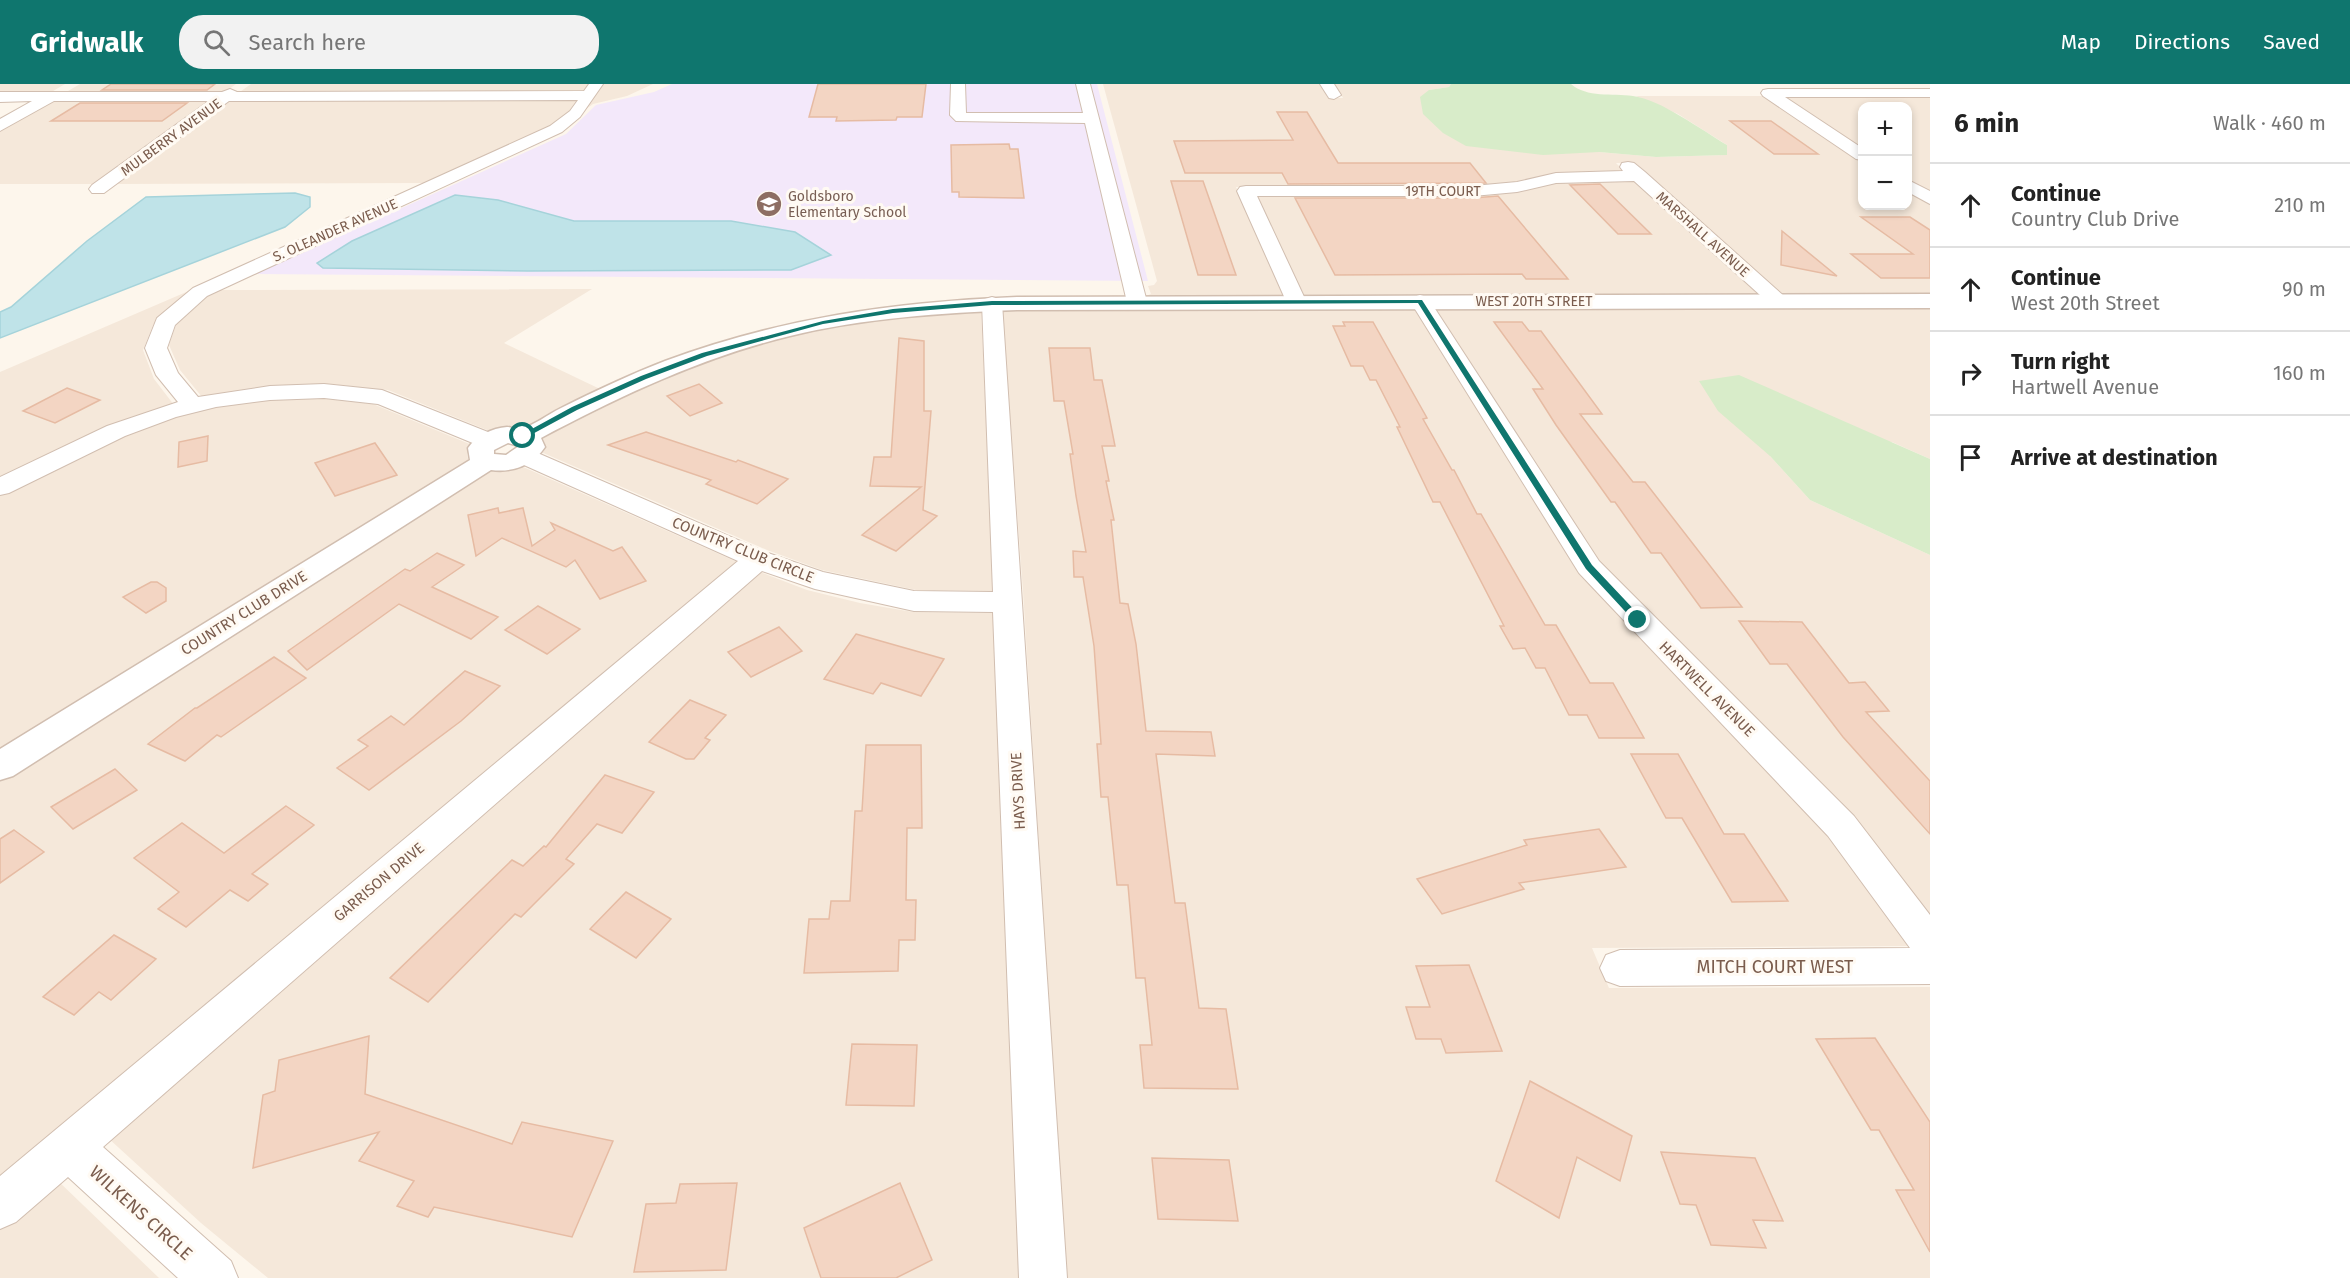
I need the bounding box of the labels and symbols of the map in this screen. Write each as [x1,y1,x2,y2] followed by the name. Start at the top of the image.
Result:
[118,95,225,180] street label: MULBERRY AVENUE
[1405,183,1482,200] street label: 19TH COURT
[788,188,906,221] place label: Goldsboro Elementary School
[1653,188,1753,281] street label: MARSHALL AVENUE
[754,189,784,219] school or university icon: Goldsboro Elementary School
[270,195,400,266] street label: S. OLEANDER AVENUE
[1475,293,1593,310] street label: WEST 20TH STREET
[509,422,535,448] route start
[669,513,817,587] street label: COUNTRY CLUB CIRCLE
[178,567,310,659] street label: COUNTRY CLUB DRIVE
[1624,606,1650,632] route end
[1656,638,1758,740] street label: HARTWELL AVENUE
[1007,752,1029,830] street label: HAYS DRIVE
[330,839,428,925] street label: GARRISON DRIVE
[1697,956,1854,978] street label: MITCH COURT WEST
[85,1161,197,1265] street label: WILKENS CIRCLE

